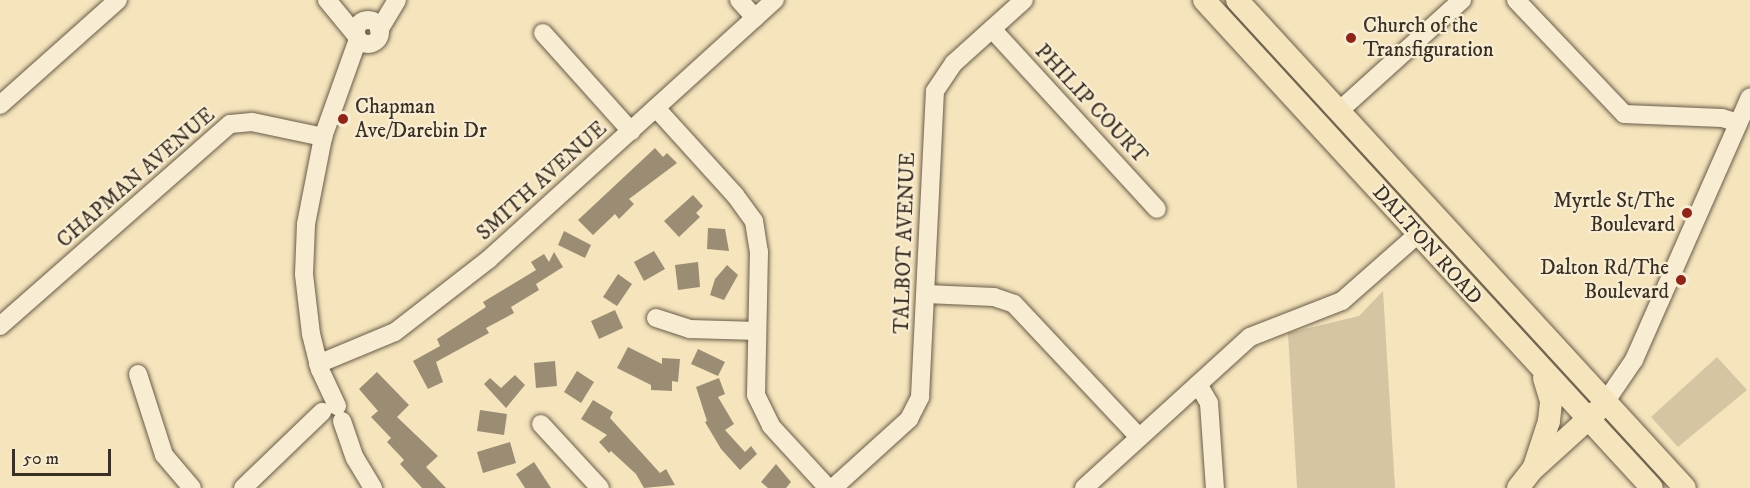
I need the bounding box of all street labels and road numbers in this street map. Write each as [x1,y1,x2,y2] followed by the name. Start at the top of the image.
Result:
[1029,39,1153,169] street label: PHILIP COURT
[52,103,220,253] street label: CHAPMAN AVENUE
[472,116,612,246] street label: SMITH AVENUE
[889,152,921,334] street label: TALBOT AVENUE
[1367,180,1487,310] street label: DALTON ROAD

